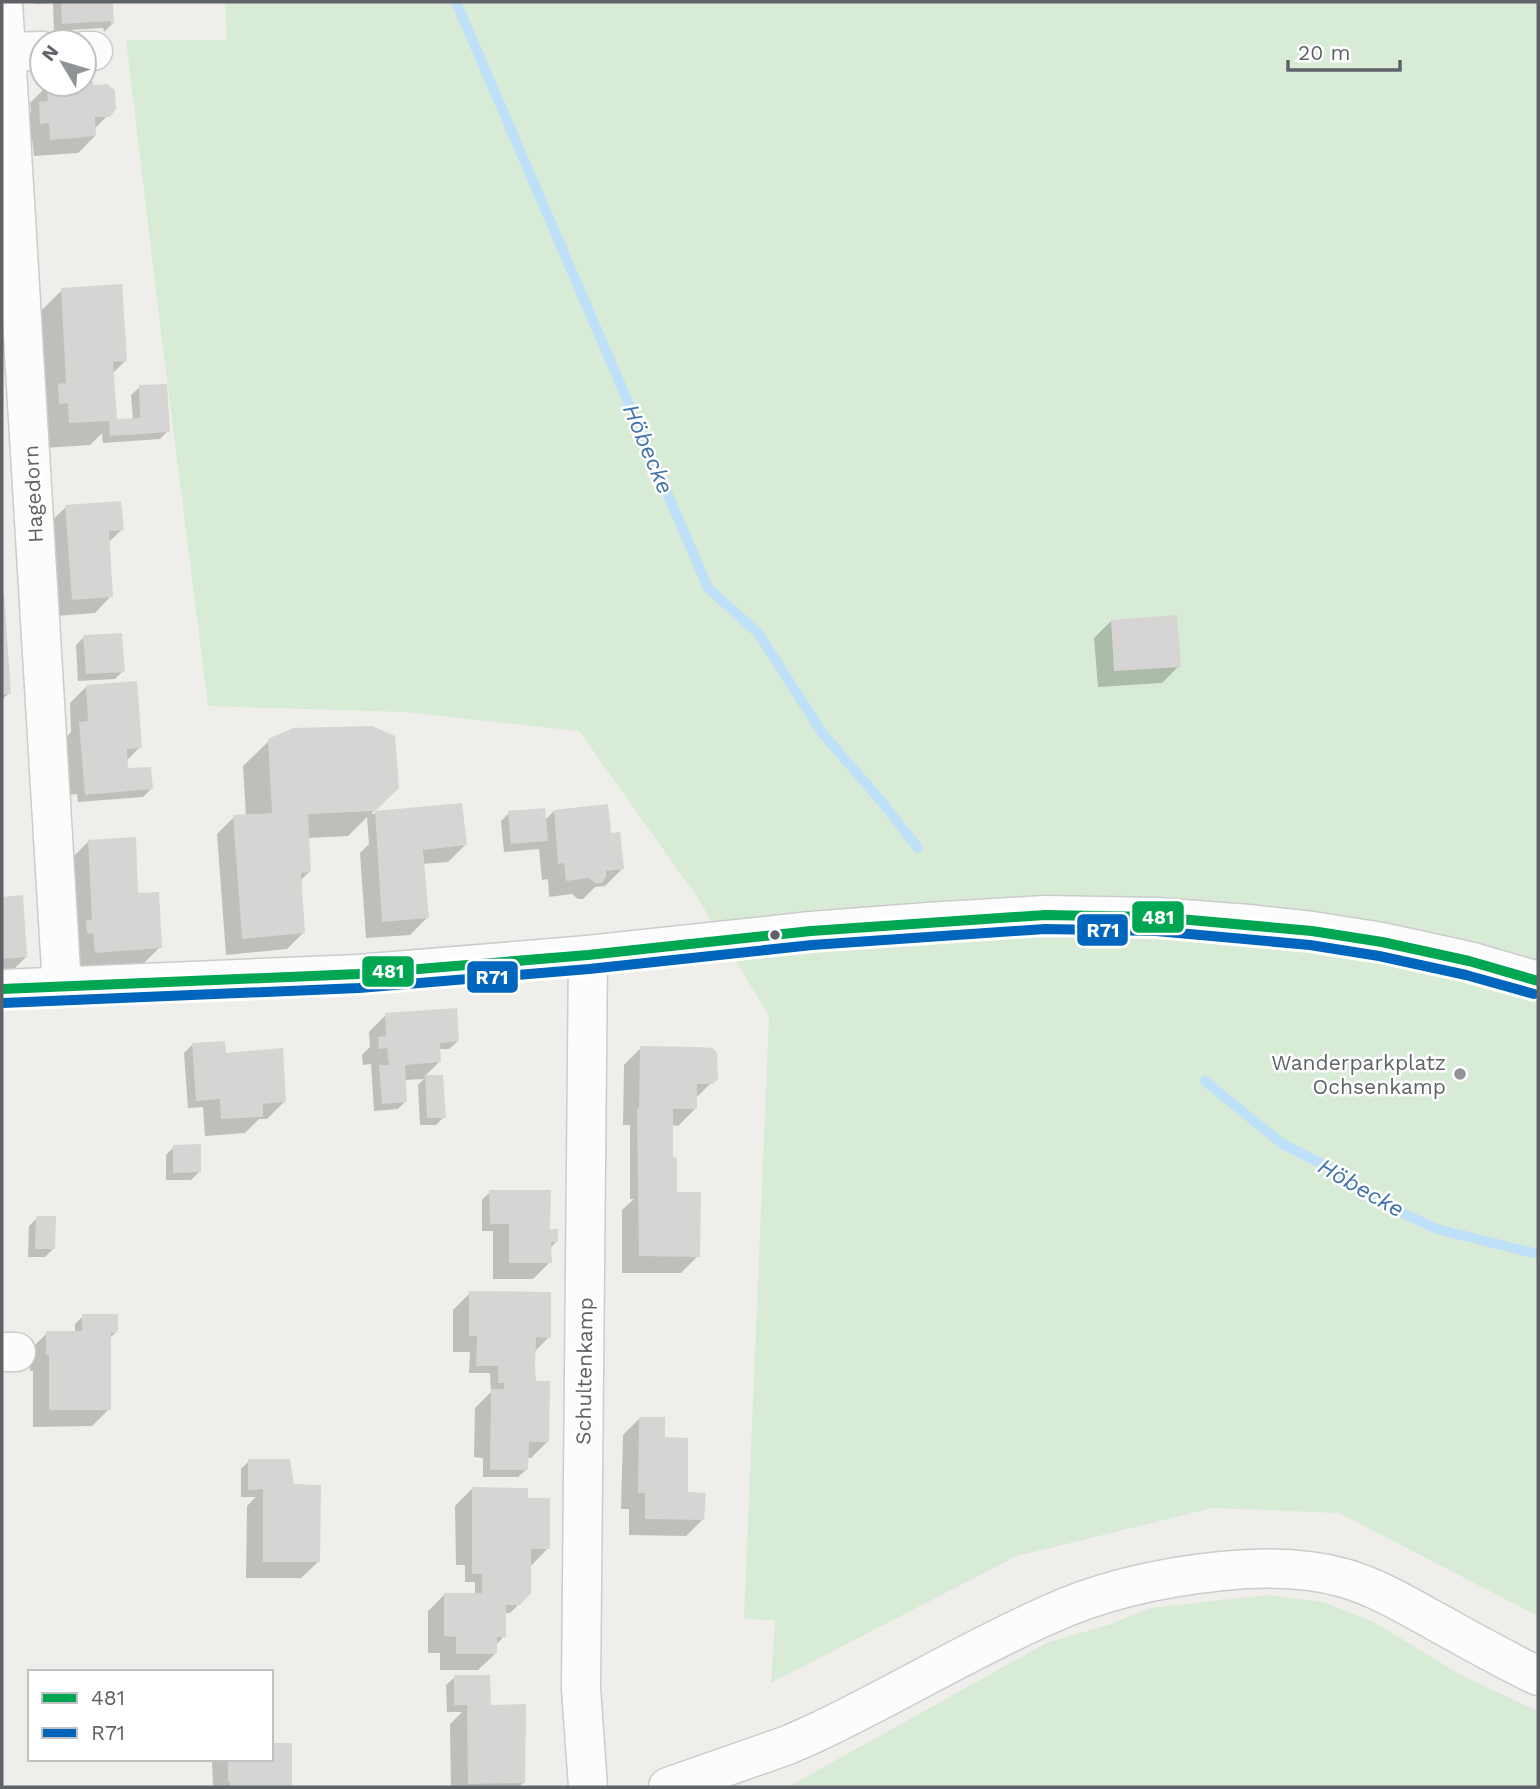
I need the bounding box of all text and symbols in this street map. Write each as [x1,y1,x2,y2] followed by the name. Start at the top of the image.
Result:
[28,28,98,98] north arrow
[1288,28,1400,72] scale bar
[37,40,63,65] text: N
[1298,40,1350,65] text: 20 m
[617,400,679,498] water label: Höbecke
[18,445,48,543] street label: Hagedorn
[1131,900,1185,934] line badge: 481
[1142,906,1174,929] text: 481
[1076,913,1129,947] line badge: R71
[1087,919,1119,942] text: R71
[768,928,782,942] unlabelled marker
[361,955,415,988] line badge: 481
[372,960,404,983] text: 481
[466,960,519,994] line badge: R71
[476,966,508,989] text: R71
[1271,1050,1446,1099] place label: Wanderparkplatz Ochsenkamp
[1452,1066,1468,1082] marker: Wanderparkplatz Ochsenkamp
[1313,1153,1409,1223] water label: Höbecke
[570,1297,598,1445] street label: Schultenkamp
[28,1670,273,1761] legend
[91,1685,125,1710] text: 481
[91,1720,125,1745] text: R71

